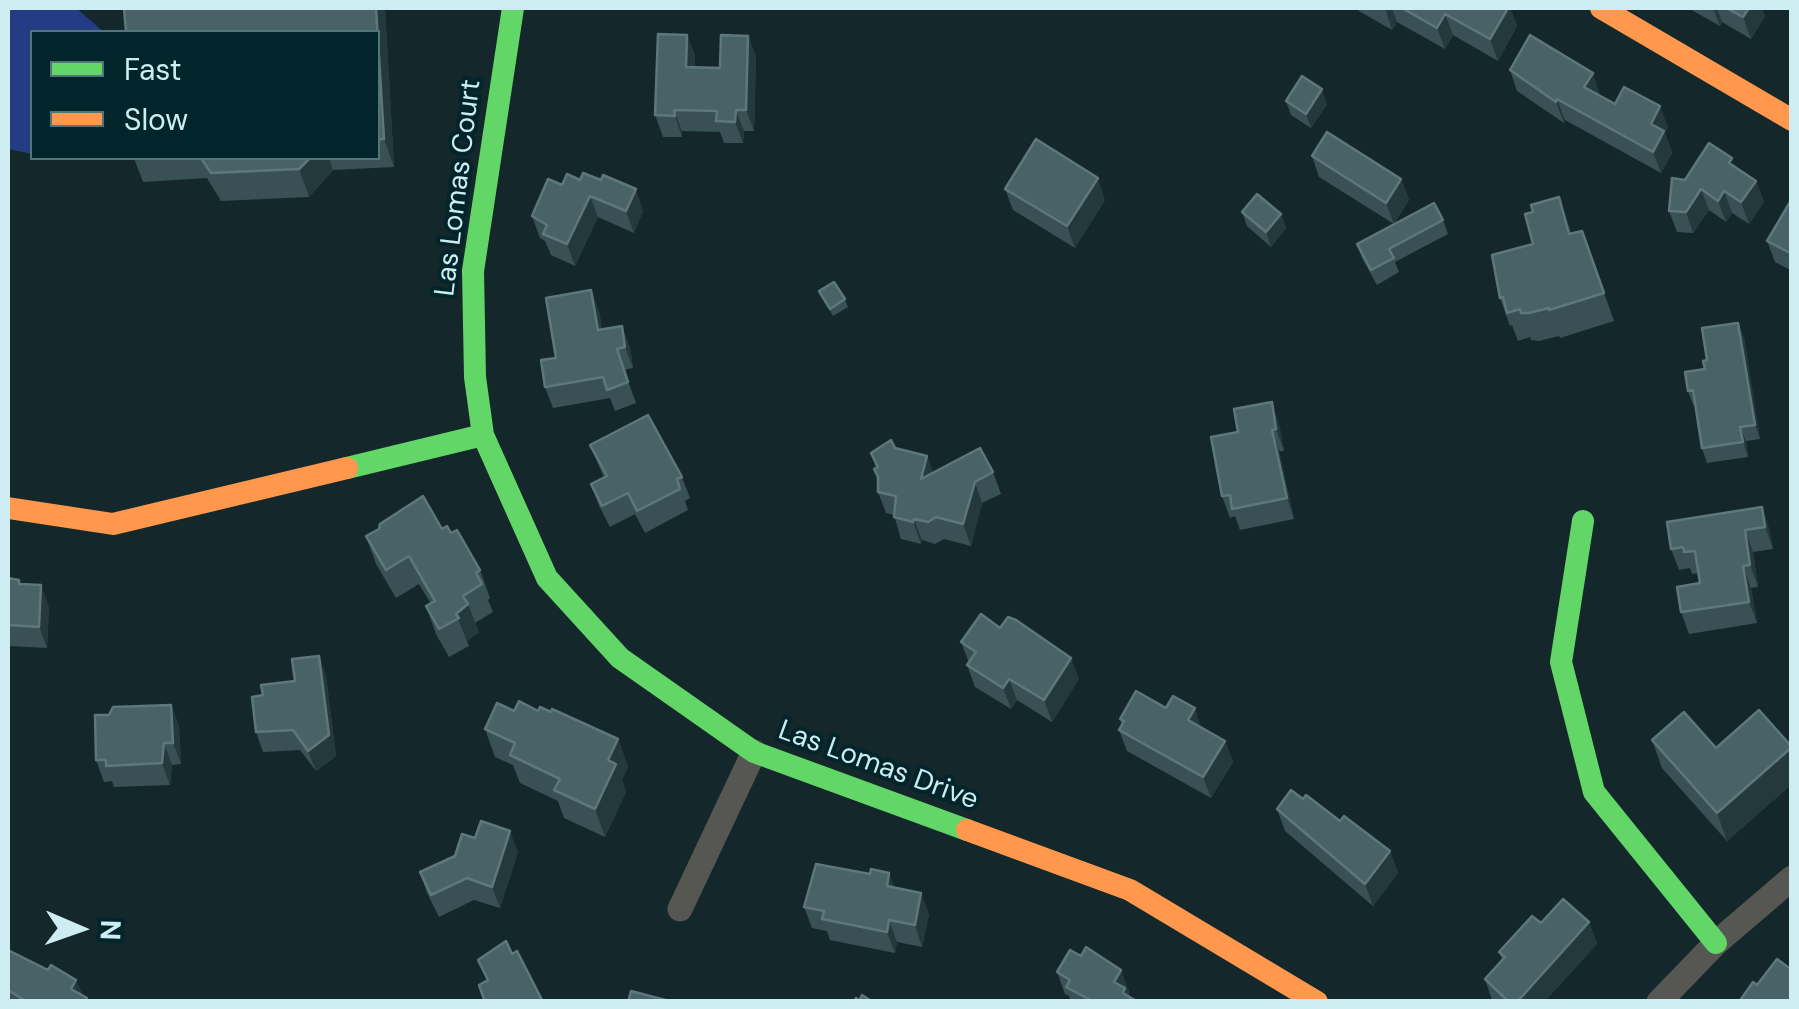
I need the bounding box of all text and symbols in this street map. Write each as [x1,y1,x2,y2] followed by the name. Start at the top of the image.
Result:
[30,30,380,160] legend
[124,50,182,89] text: Fast
[429,78,489,298] street label: Las Lomas Court
[124,100,188,139] text: Slow
[773,714,983,818] street label: Las Lomas Drive
[30,879,130,979] north arrow
[92,919,129,941] text: N

